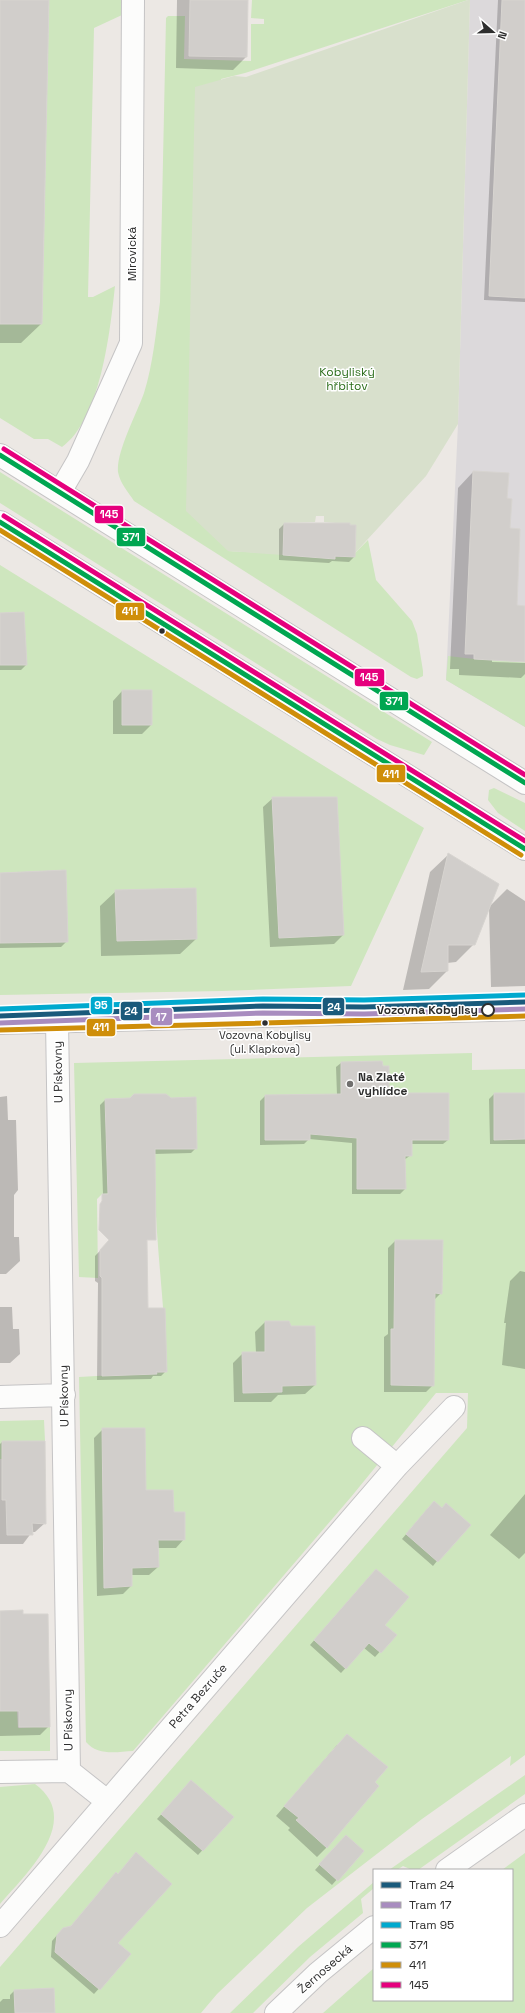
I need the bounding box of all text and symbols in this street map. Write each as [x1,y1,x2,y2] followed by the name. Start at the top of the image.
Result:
[473,12,513,52] north arrow
[495,30,510,41] text: N
[124,227,140,281] street label: Mirovická
[319,364,375,394] park label: Kobyliský hřbitov
[94,505,124,524] line badge: 145
[100,507,119,521] text: 145
[116,527,146,547] line badge: 371
[122,530,140,544] text: 371
[115,602,145,621] line badge: 411
[122,604,138,618] text: 411
[157,626,167,636] unlabelled marker
[354,668,385,687] line badge: 145
[360,670,379,684] text: 145
[379,691,409,711] line badge: 371
[385,694,403,708] text: 371
[376,764,406,783] line badge: 411
[383,767,399,781] text: 411
[90,996,113,1015] line badge: 95
[322,997,345,1016] line badge: 24
[94,998,108,1012] text: 95
[327,1000,341,1014] text: 24
[120,1001,143,1021] line badge: 24
[377,1002,478,1018] place label: Vozovna Kobylisy
[481,1003,495,1017] marker: Vozovna Kobylisy
[124,1004,138,1018] text: 24
[150,1007,173,1026] line badge: 17
[155,1010,167,1024] text: 17
[86,1018,116,1037] line badge: 411
[260,1018,270,1028] marker: Vozovna Kobylisy (ul. Klapkova)
[93,1020,109,1034] text: 411
[219,1028,311,1056] place label: Vozovna Kobylisy (ul. Klapkova)
[49,1041,67,1103] street label: U Pískovny
[358,1069,407,1099] place label: Na Zlaté vyhlídce
[345,1079,355,1089] marker: Na Zlaté vyhlídce
[55,1365,73,1427] street label: U Pískovny
[165,1660,231,1732] street label: Petra Bezruče
[59,1689,77,1751] street label: U Pískovny
[373,1869,513,2001] legend
[409,1877,455,1893] text: Tram 24
[409,1897,452,1913] text: Tram 17
[409,1917,454,1933] text: Tram 95
[409,1937,428,1953] text: 371
[294,1941,356,1997] street label: Žernosecká
[409,1957,426,1973] text: 411
[409,1977,429,1993] text: 145

